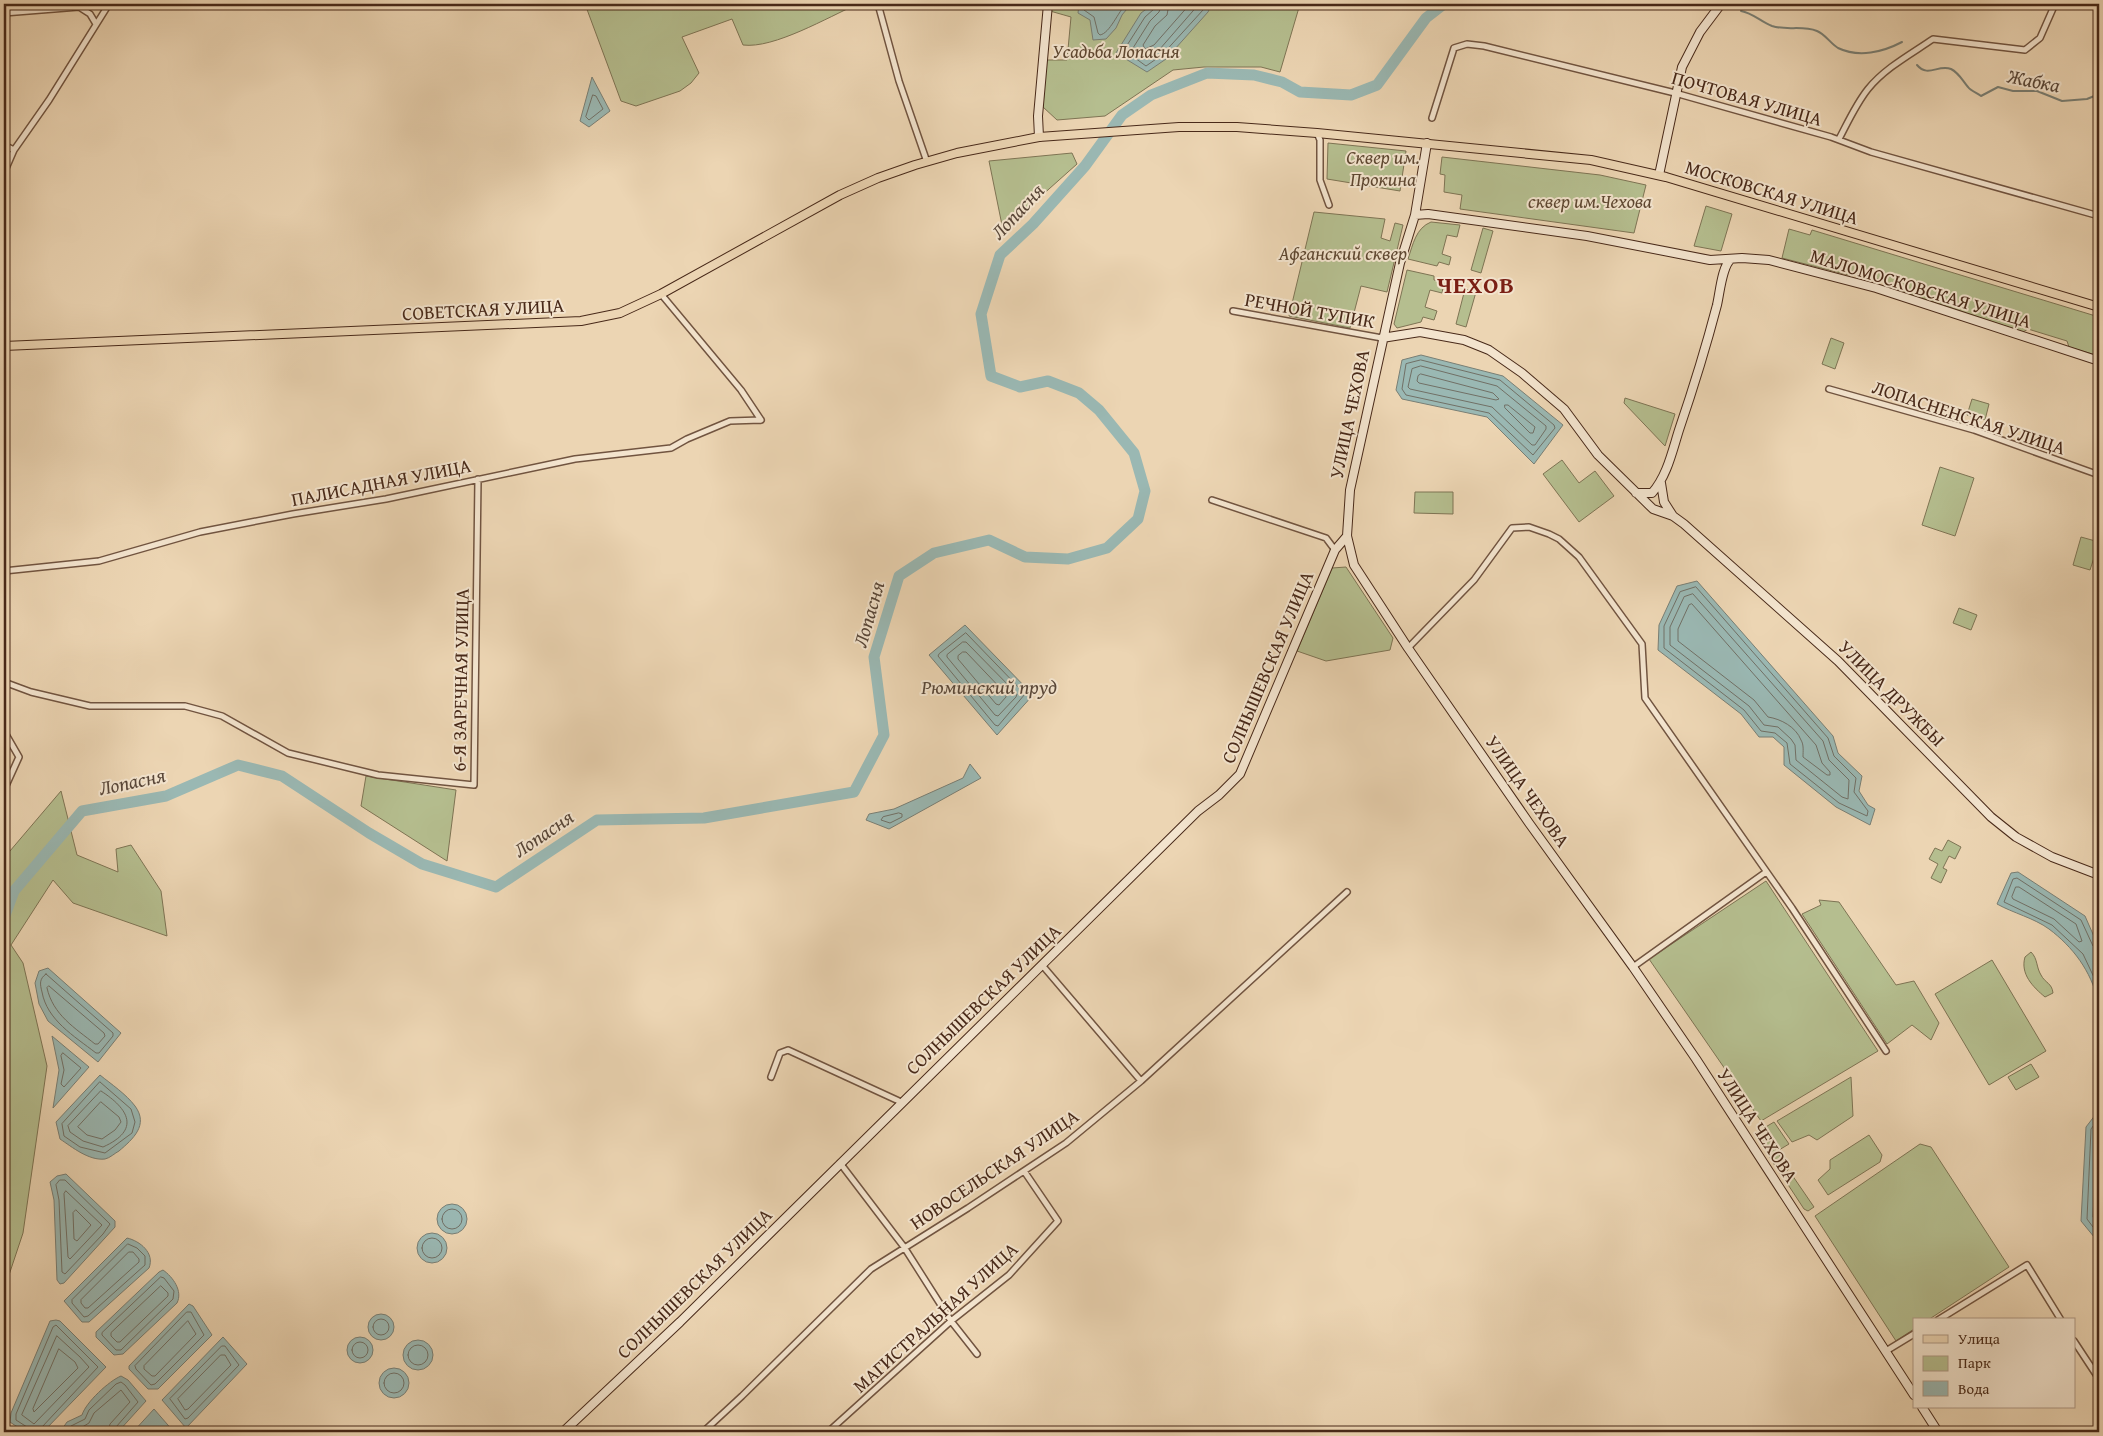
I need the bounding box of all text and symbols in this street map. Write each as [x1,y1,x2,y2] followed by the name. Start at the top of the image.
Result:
[1052,37,1180,65] park label: Усадьба Лопасня
[2004,61,2064,99] water label: Жабка
[1668,63,1826,133] street label: ПОЧТОВАЯ УЛИЦА
[1346,143,1420,193] park label: Сквер им. Прокина
[1682,152,1863,232] street label: МОСКОВСКАЯ УЛИЦА
[983,176,1051,246] water label: Лопасня
[1528,187,1652,215] park label: сквер им.Чехова
[1278,239,1407,267] park label: Афганский сквер
[1807,241,2035,335] street label: МАЛОМОСКОВСКАЯ УЛИЦА
[1437,267,1515,302] district label: ЧЕХОВ
[1243,285,1378,335] street label: РЕЧНОЙ ТУПИК
[401,291,565,327] street label: СОВЕТСКАЯ УЛИЦА
[1322,346,1376,481] street label: УЛИЦА ЧЕХОВА
[1869,373,2070,462] street label: ЛОПАСНЕНСКАЯ УЛИЦА
[289,451,474,513] street label: ПАЛИСАДНАЯ УЛИЦА
[1214,566,1320,768] street label: СОЛНЫШЕВСКАЯ УЛИЦА
[845,577,891,650] water label: Лопасня
[444,588,476,772] street label: 6-Я ЗАРЕЧНАЯ УЛИЦА
[1832,633,1952,753] street label: УЛИЦА ДРУЖБЫ
[920,672,1057,701] water label: Рюминский пруд
[1479,729,1577,853] street label: УЛИЦА ЧЕХОВА
[96,760,168,802] water label: Лопасня
[507,802,579,864] water label: Лопасня
[899,917,1067,1081] street label: СОЛНЫШЕВСКАЯ УЛИЦА
[1711,1062,1806,1188] street label: УЛИЦА ЧЕХОВА
[904,1102,1084,1236] street label: НОВОСЕЛЬСКАЯ УЛИЦА
[610,1201,778,1365] street label: СОЛНЫШЕВСКАЯ УЛИЦА
[846,1235,1024,1399] street label: МАГИСТРАЛЬНАЯ УЛИЦА
[1913,1318,2076,1408] legend
[1958,1328,2001,1349] text: Улица
[1958,1352,1991,1373] text: Парк
[1958,1378,1990,1399] text: Вода

